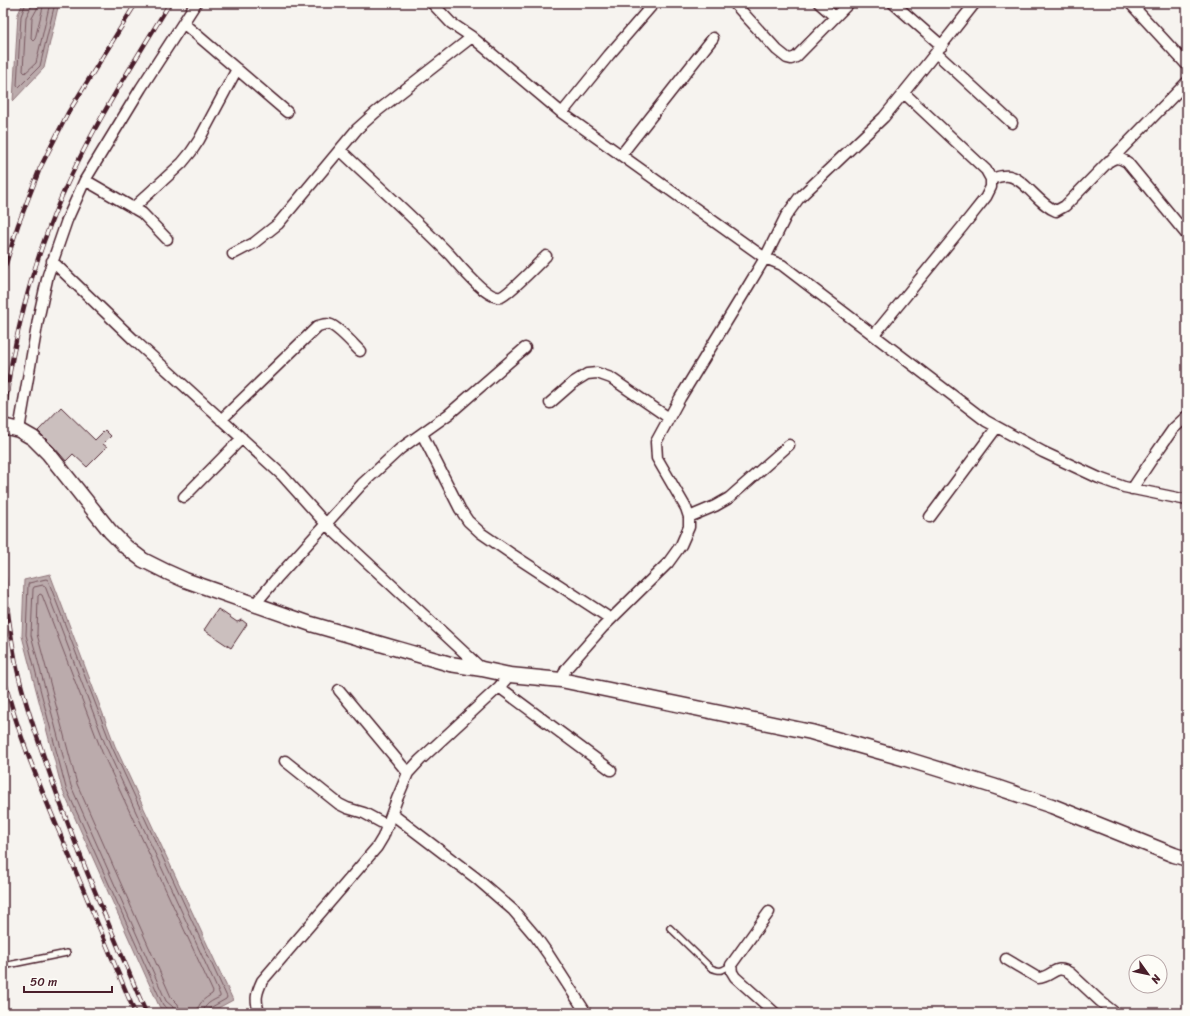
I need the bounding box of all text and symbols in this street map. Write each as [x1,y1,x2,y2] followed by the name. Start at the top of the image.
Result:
[1128,954,1168,994] north arrow
[24,968,112,994] scale bar
[1146,970,1167,988] text: N
[30,971,57,993] text: 50 m

